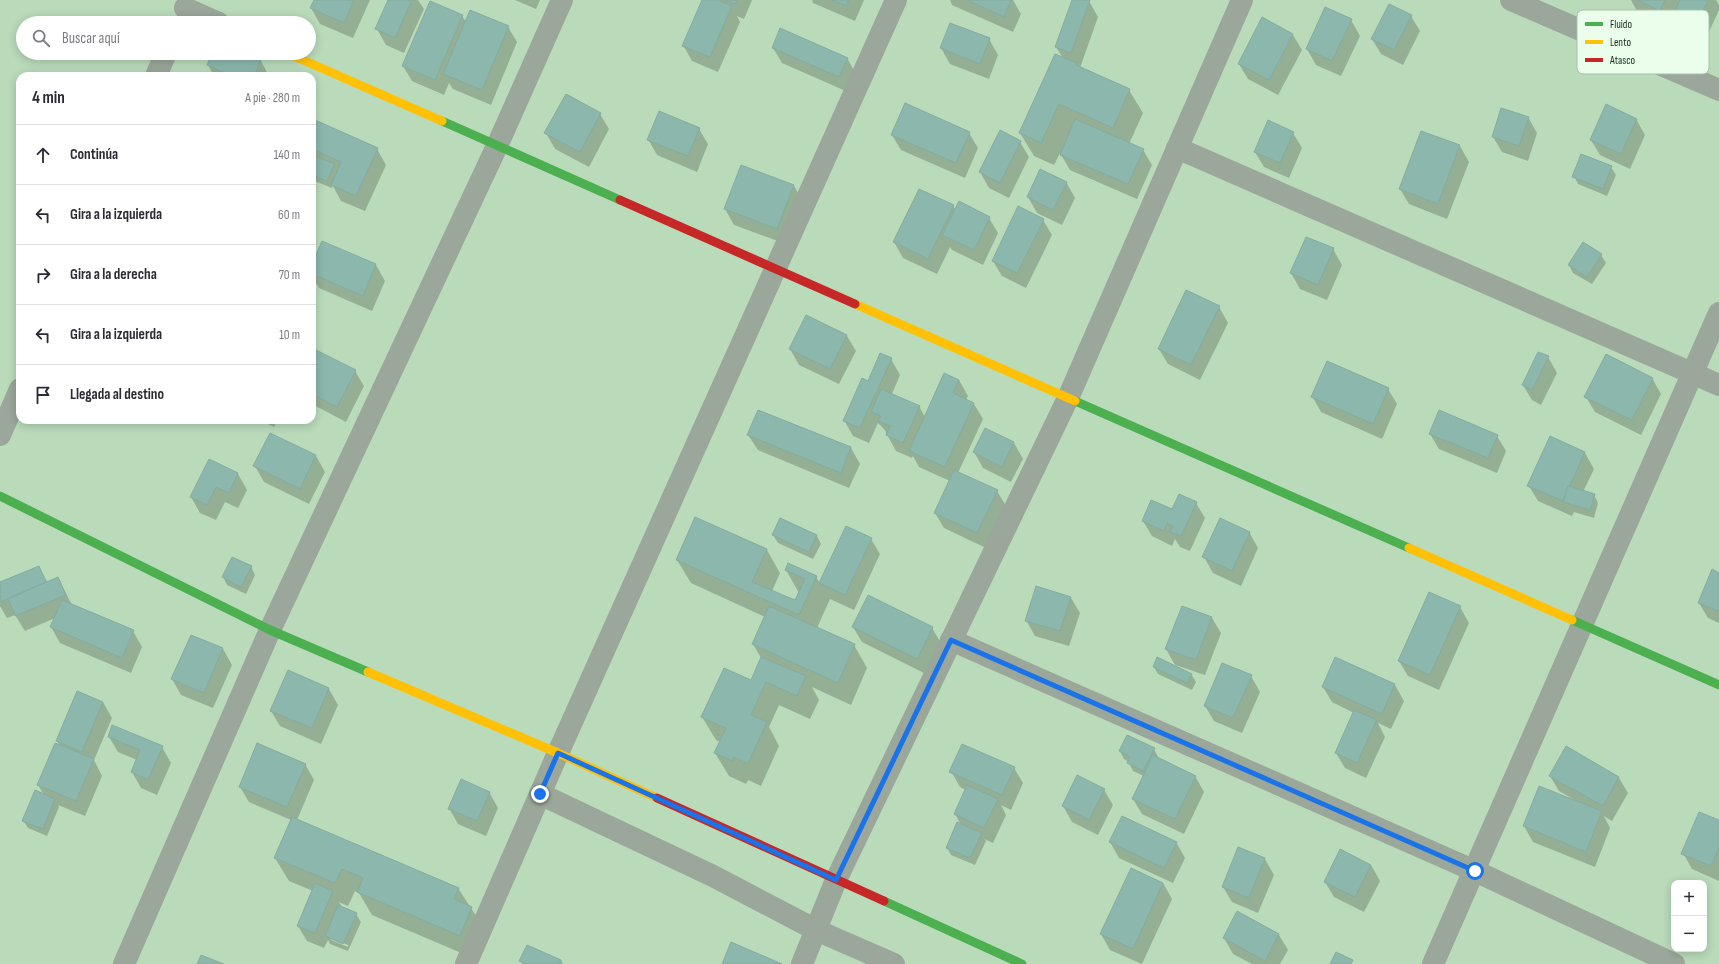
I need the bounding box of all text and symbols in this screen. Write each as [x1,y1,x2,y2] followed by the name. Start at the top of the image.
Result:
[1577,10,1709,74] legend
[16,16,316,60] search box
[1610,18,1632,31] text: Fluido
[30,27,52,49] icon: search
[62,29,120,48] text: Buscar aquí
[1610,36,1631,49] text: Lento
[1609,54,1636,67] text: Atasco
[32,88,65,108] text: 4 min
[245,90,300,106] text: A pie · 280 m
[32,144,54,166] icon: ahead
[70,145,118,164] text: Continúa
[274,147,300,163] text: 140 m
[32,204,54,226] icon: left
[70,205,162,224] text: Gira a la izquierda
[278,207,300,223] text: 60 m
[32,264,54,286] icon: right
[70,265,157,284] text: Gira a la derecha
[279,267,300,283] text: 70 m
[32,324,54,346] icon: left
[70,325,162,344] text: Gira a la izquierda
[279,327,300,343] text: 10 m
[32,384,54,406] icon: arrive
[70,385,164,404] text: Llegada al destino
[531,785,549,803] route end
[1466,862,1484,880] route start
[1671,880,1707,952] map controls
[1671,880,1707,916] button: +
[1671,916,1707,952] button: −

